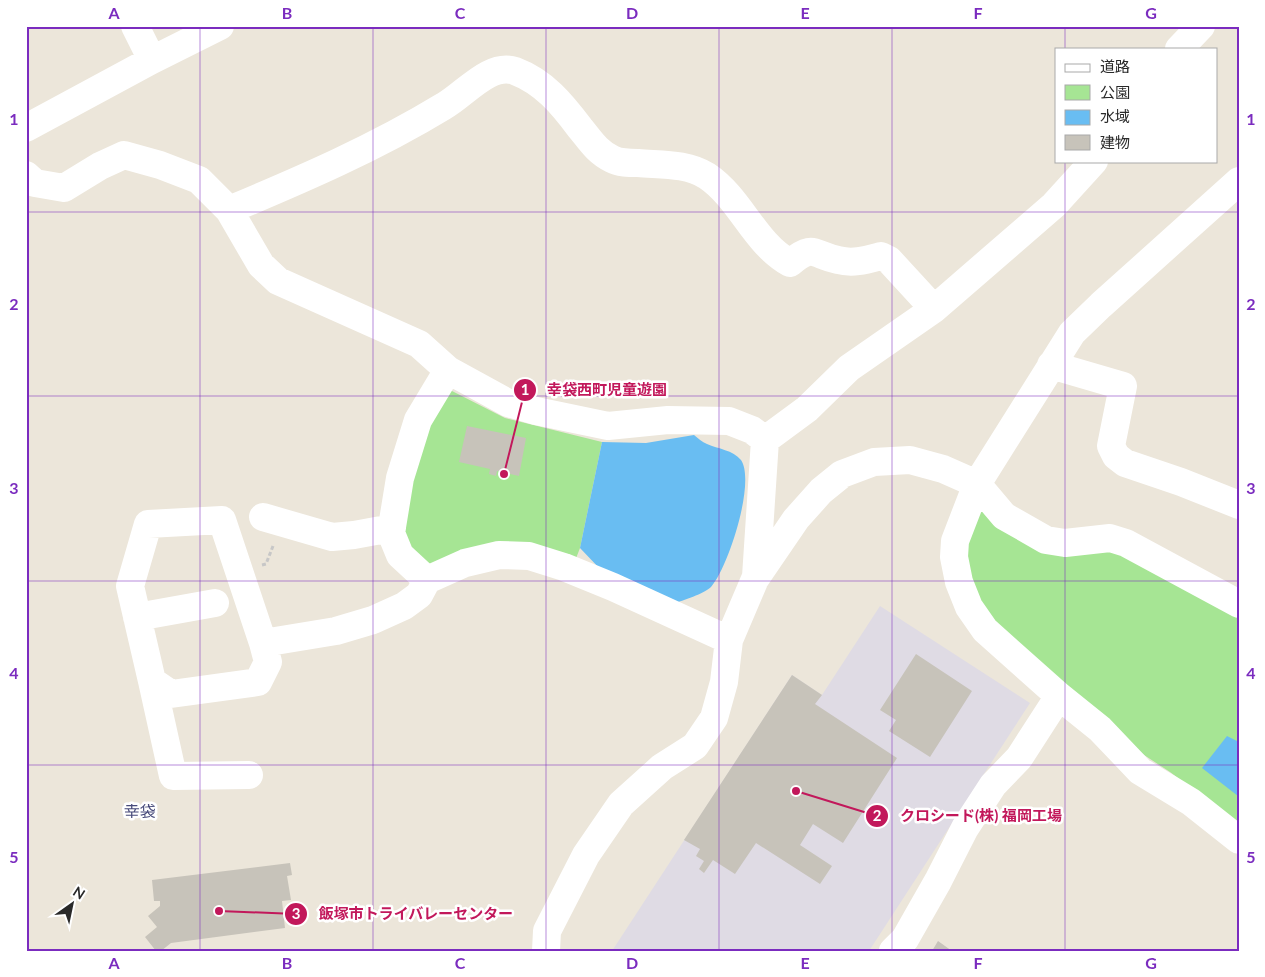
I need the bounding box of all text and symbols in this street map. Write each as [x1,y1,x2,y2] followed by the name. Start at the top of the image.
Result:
[107,3,120,22] text: A
[282,3,292,22] text: B
[455,3,466,22] text: C
[626,3,638,22] text: D
[800,3,810,22] text: E
[973,3,983,22] text: F
[1145,3,1157,22] text: G
[1055,48,1218,162] legend
[1100,57,1130,75] text: 道路
[1100,83,1130,101] text: 公園
[1100,107,1130,125] text: 水域
[9,109,19,128] text: 1
[1246,109,1256,128] text: 1
[1100,133,1130,151] text: 建物
[9,294,19,313] text: 2
[1246,294,1256,313] text: 2
[512,375,677,405] callout: 幸袋西町児童遊園
[521,380,529,398] text: 1
[547,380,667,398] text: 幸袋西町児童遊園
[9,478,19,497] text: 3
[1246,478,1256,497] text: 3
[9,663,19,682] text: 4
[1246,663,1256,682] text: 4
[124,801,156,820] district label: 幸袋
[865,801,1072,831] callout: クロシード(株) 福岡工場
[873,806,882,824] text: 2
[900,806,1062,824] text: クロシード(株) 福岡工場
[9,847,19,866] text: 5
[1246,847,1256,866] text: 5
[48,880,98,930] north arrow
[70,883,89,903] text: N
[284,899,524,929] callout: 飯塚市トライバレーセンター
[292,904,300,922] text: 3
[319,904,513,922] text: 飯塚市トライバレーセンター
[107,953,120,972] text: A
[282,953,292,972] text: B
[455,953,466,972] text: C
[626,953,638,972] text: D
[800,953,810,972] text: E
[973,953,983,972] text: F
[1145,953,1157,972] text: G

